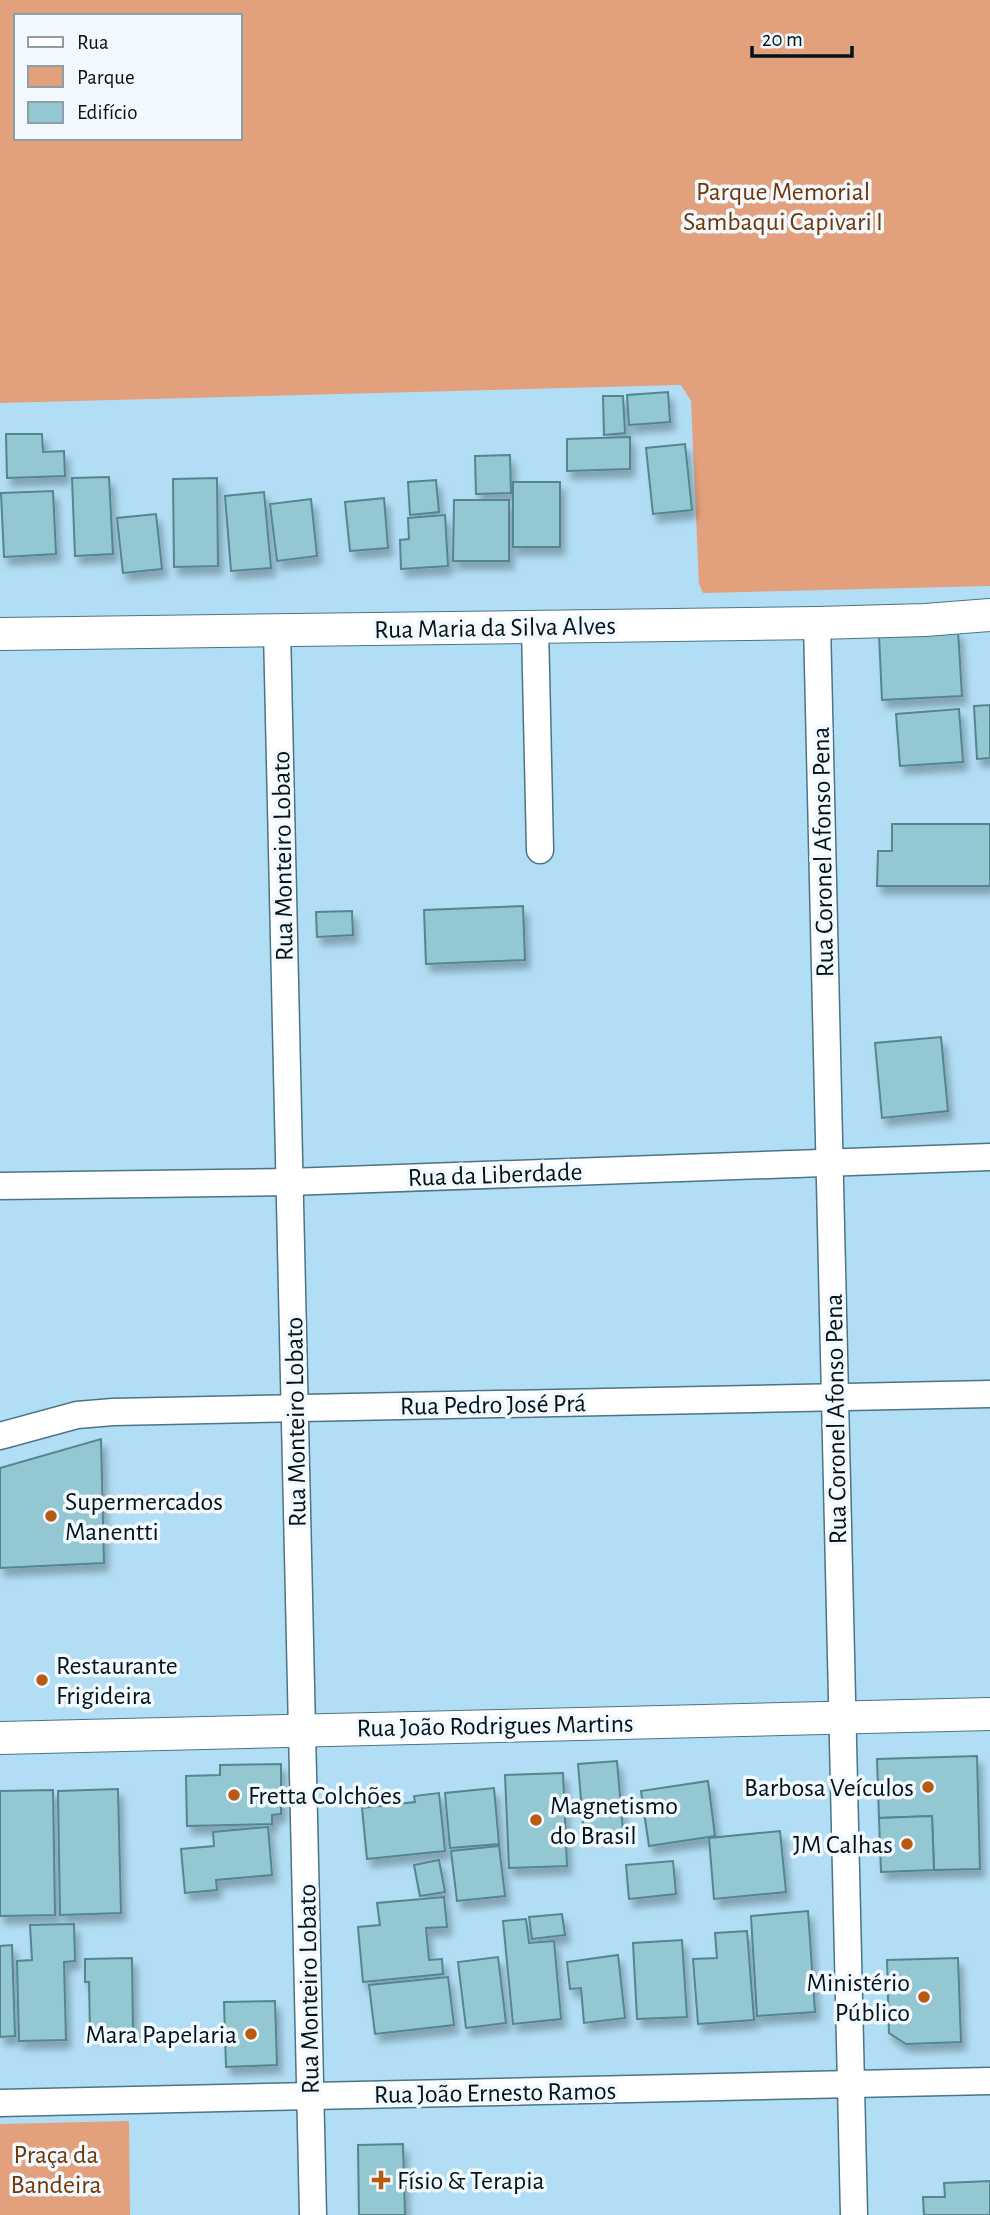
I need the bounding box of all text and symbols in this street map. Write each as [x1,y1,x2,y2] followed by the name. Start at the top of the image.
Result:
[14,14,242,140] legend
[752,14,852,58] scale bar
[762,29,803,50] text: 20 m
[77,32,109,53] text: Rua
[77,67,135,88] text: Parque
[77,102,137,123] text: Edifício
[683,179,883,235] park label: Parque Memorial Sambaqui Capivari I
[374,613,616,643] street label: Rua Maria da Silva Alves
[808,726,838,978] street label: Rua Coronel Afonso Pena
[268,751,298,961] street label: Rua Monteiro Lobato
[407,1159,583,1191] street label: Rua da Liberdade
[821,1293,851,1545] street label: Rua Coronel Afonso Pena
[281,1317,311,1527] street label: Rua Monteiro Lobato
[400,1390,586,1420] street label: Rua Pedro José Prá
[65,1489,223,1545] place label: Supermercados Manentti
[43,1508,59,1524] marker: Supermercados Manentti
[56,1653,178,1709] place label: Restaurante Frigideira
[34,1672,50,1688] marker: Restaurante Frigideira
[356,1711,634,1741] street label: Rua João Rodrigues Martins
[744,1775,914,1801] place label: Barbosa Veículos
[920,1779,936,1795] marker: Barbosa Veículos
[248,1783,402,1809] place label: Fretta Colchões
[226,1787,242,1803] marker: Fretta Colchões
[550,1793,678,1849] place label: Magnetismo do Brasil
[528,1812,544,1828] marker: Magnetismo do Brasil
[793,1832,893,1858] place label: JM Calhas
[899,1836,915,1852] marker: JM Calhas
[294,1884,324,2094] street label: Rua Monteiro Lobato
[806,1970,910,2026] place label: Ministério Público
[916,1989,932,2005] marker: Ministério Público
[86,2022,237,2048] place label: Mara Papelaria
[243,2026,259,2042] marker: Mara Papelaria
[374,2078,616,2108] street label: Rua João Ernesto Ramos
[10,2142,102,2198] park label: Praça da Bandeira
[397,2168,545,2194] place label: Físio & Terapia
[371,2170,391,2190] marker: Físio & Terapia

